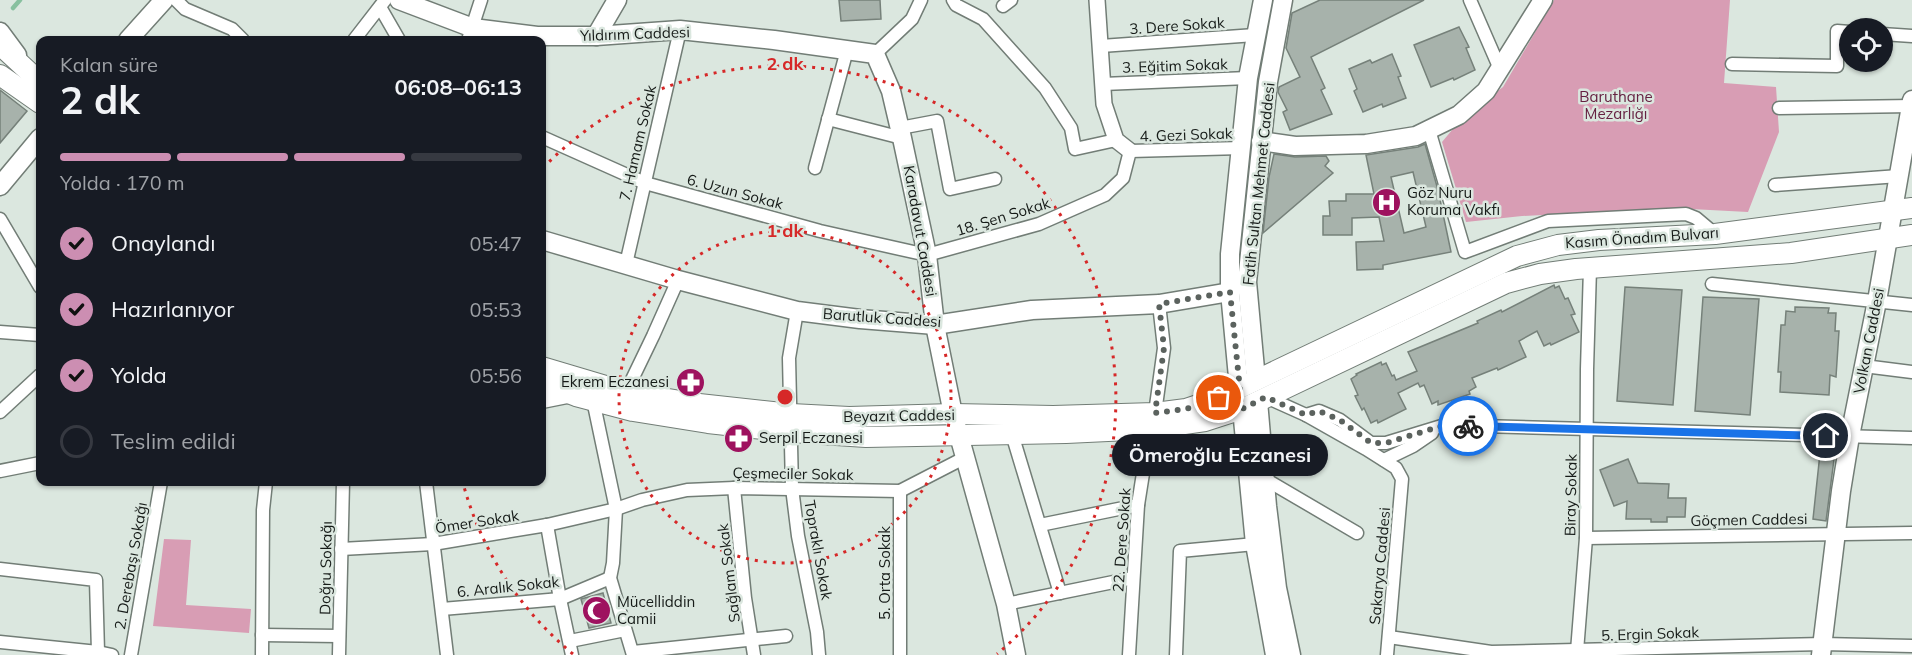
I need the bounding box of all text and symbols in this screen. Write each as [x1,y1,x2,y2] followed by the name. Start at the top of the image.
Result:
[1129,13,1225,38] street label: 3. Dere Sokak
[1839,18,1893,72] map controls
[1839,18,1893,72] button: locate
[579,22,690,45] street label: Yıldırım Caddesi
[60,52,158,77] text: Kalan süre
[767,52,804,75] text: 2 dk
[1122,54,1229,77] street label: 3. Eğitim Sokak
[394,73,522,101] text: 06:08–06:13
[60,75,140,124] text: 2 dk
[1238,82,1279,286] street label: Fatih Sultan Mehmet Caddesi
[615,83,660,203] street label: 7. Hamam Sokak
[1579,87,1653,123] park label: Baruthane Mezarlığı
[1139,123,1233,146] street label: 4. Gezi Sokak
[900,164,941,298] street label: Karadavut Caddesi
[60,170,185,195] text: Yolda · 170 m
[685,170,786,214] street label: 6. Uzun Sokak
[1407,183,1500,219] place label: Göz Nuru Koruma Vakfı
[1370,186,1402,218] hospital icon: Göz Nuru Koruma Vakfı
[953,193,1053,240] street label: 18. Şen Sokak
[767,219,804,242] text: 1 dk
[1565,223,1719,252] street label: Kasım Önadım Bulvarı
[60,227,93,260] icon: check
[111,229,215,257] text: Onaylandı
[469,231,522,256] text: 05:47
[1849,286,1888,395] street label: Volkan Caddesi
[60,293,93,326] icon: check
[111,295,234,323] text: Hazırlanıyor
[469,297,522,322] text: 05:53
[822,304,942,331] street label: Barutluk Caddesi
[60,359,93,392] icon: check
[111,361,167,389] text: Yolda
[469,363,522,388] text: 05:56
[674,366,706,398] pharmacy icon: Ekrem Eczanesi
[561,372,669,391] place label: Ekrem Eczanesi
[1193,372,1244,423] pin
[1202,381,1235,414] icon: bag
[775,387,795,407] centre of rings
[1438,396,1498,456] courier
[843,405,955,426] street label: Beyazıt Caddesi
[1452,410,1485,443] icon: bike
[1800,410,1851,461] pin
[1809,419,1842,452] icon: home
[722,422,754,454] pharmacy icon: Serpil Eczanesi
[111,427,236,455] text: Teslim edildi
[759,428,863,447] place label: Serpil Eczanesi
[1111,434,1327,476] callout: Ömeroğlu Eczanesi
[1129,442,1311,467] text: Ömeroğlu Eczanesi
[1560,453,1581,536] street label: Biray Sokak
[732,463,854,484] street label: Çeşmeciler Sokak
[1108,487,1135,593] street label: 22. Dere Sokak
[800,499,837,602] street label: Topraklı Sokak
[110,501,151,631] street label: 2. Derebaşı Sokağı
[434,505,520,538] street label: Ömer Sokak
[1365,506,1394,625] street label: Sakarya Caddesi
[1690,509,1808,530] street label: Göçmen Caddesi
[315,521,336,615] street label: Doğru Sokağı
[713,522,744,624] street label: Sağlam Sokak
[875,526,894,620] street label: 5. Orta Sokak
[456,572,560,601] street label: 6. Aralık Sokak
[617,592,695,628] place label: Mücelliddin Camii
[580,595,612,627] mosque icon: Mücelliddin Camii
[1601,622,1700,645] street label: 5. Ergin Sokak

